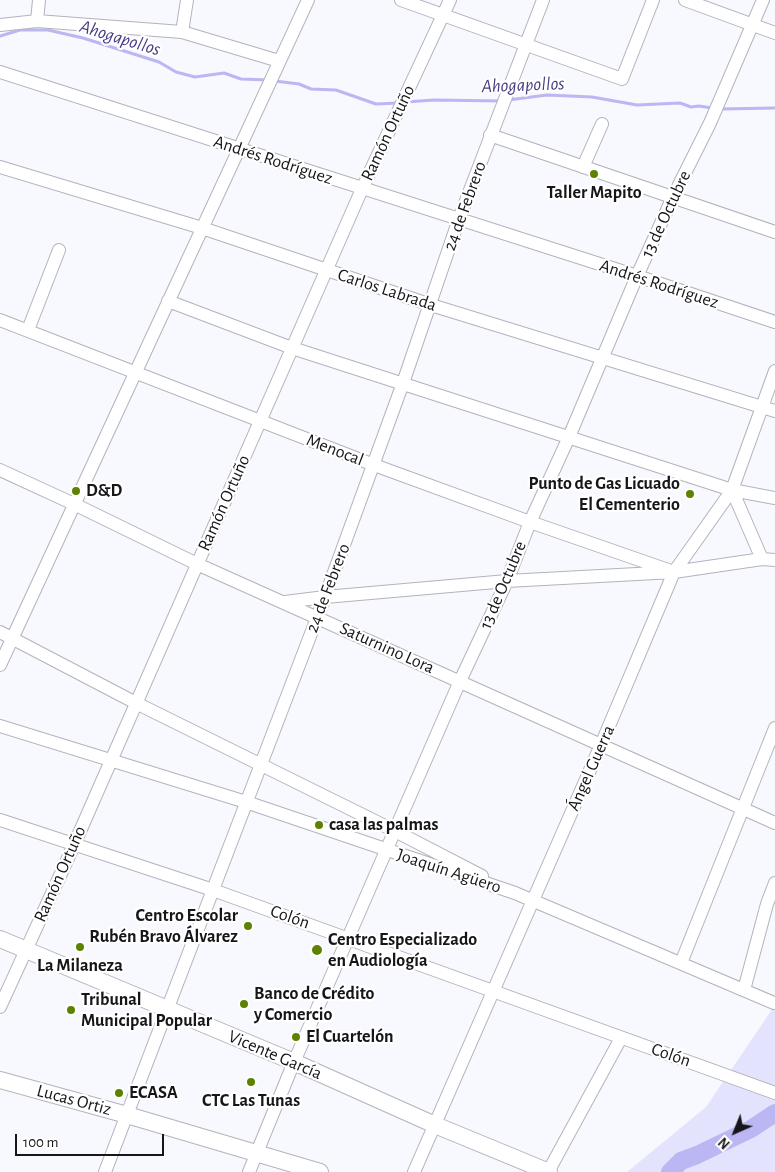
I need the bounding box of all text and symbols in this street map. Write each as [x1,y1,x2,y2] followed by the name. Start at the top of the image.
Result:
[77,15,163,61] water label: Ahogapollos
[481,72,565,98] water label: Ahogapollos
[356,82,420,184] street label: Ramón Ortuño
[211,131,335,189] street label: Andrés Rodríguez
[439,158,491,254] street label: 24 de Febrero
[636,167,696,261] street label: 13 de Octubre
[588,168,600,180] marker: Taller Mapito
[546,182,642,204] place label: Taller Mapito
[597,255,721,313] street label: Andrés Rodríguez
[335,264,439,316] street label: Carlos Labrada
[303,429,367,471] street label: Menocal
[193,451,255,555] street label: Ramón Ortuño
[528,473,680,516] place label: Punto de Gas Licuado El Cementerio
[86,480,122,502] place label: D&D
[70,485,82,497] marker: D&D
[684,488,696,500] marker: Punto de Gas Licuado El Cementerio
[475,538,531,632] street label: 13 de Octubre
[301,540,355,636] street label: 24 de Febrero
[336,617,438,679] street label: Saturnino Lora
[562,722,620,814] street label: Ángel Guerra
[329,814,439,836] place label: casa las palmas
[313,819,325,831] marker: casa las palmas
[29,822,91,926] street label: Ramón Ortuño
[394,844,504,898] street label: Joaquín Agüero
[267,900,313,934] street label: Colón
[89,905,238,948] place label: Centro Escolar Rubén Bravo Álvarez
[242,920,254,932] marker: Centro Escolar Rubén Bravo Álvarez
[328,929,477,972] place label: Centro Especializado en Audiología
[74,941,86,953] marker: La Milaneza
[310,943,324,957] marker: Centro Especializado en Audiología
[37,955,123,977] place label: La Milaneza
[254,983,375,1026] place label: Banco de Crédito y Comercio
[81,989,212,1032] place label: Tribunal Municipal Popular
[238,998,250,1010] marker: Banco de Crédito y Comercio
[65,1004,77,1016] marker: Tribunal Municipal Popular
[225,1026,325,1084] street label: Vicente García
[306,1026,394,1048] place label: El Cuartelón
[290,1031,302,1043] marker: El Cuartelón
[648,1038,694,1072] street label: Colón
[245,1076,257,1088] marker: CTC Las Tunas
[34,1080,114,1120] street label: Lucas Ortiz
[129,1082,178,1104] place label: ECASA
[113,1087,125,1099] marker: ECASA
[202,1090,300,1112] place label: CTC Las Tunas
[710,1107,760,1157] north arrow
[18,1124,166,1156] scale bar
[716,1134,733,1151] text: N
[23,1135,58,1150] text: 100 m

